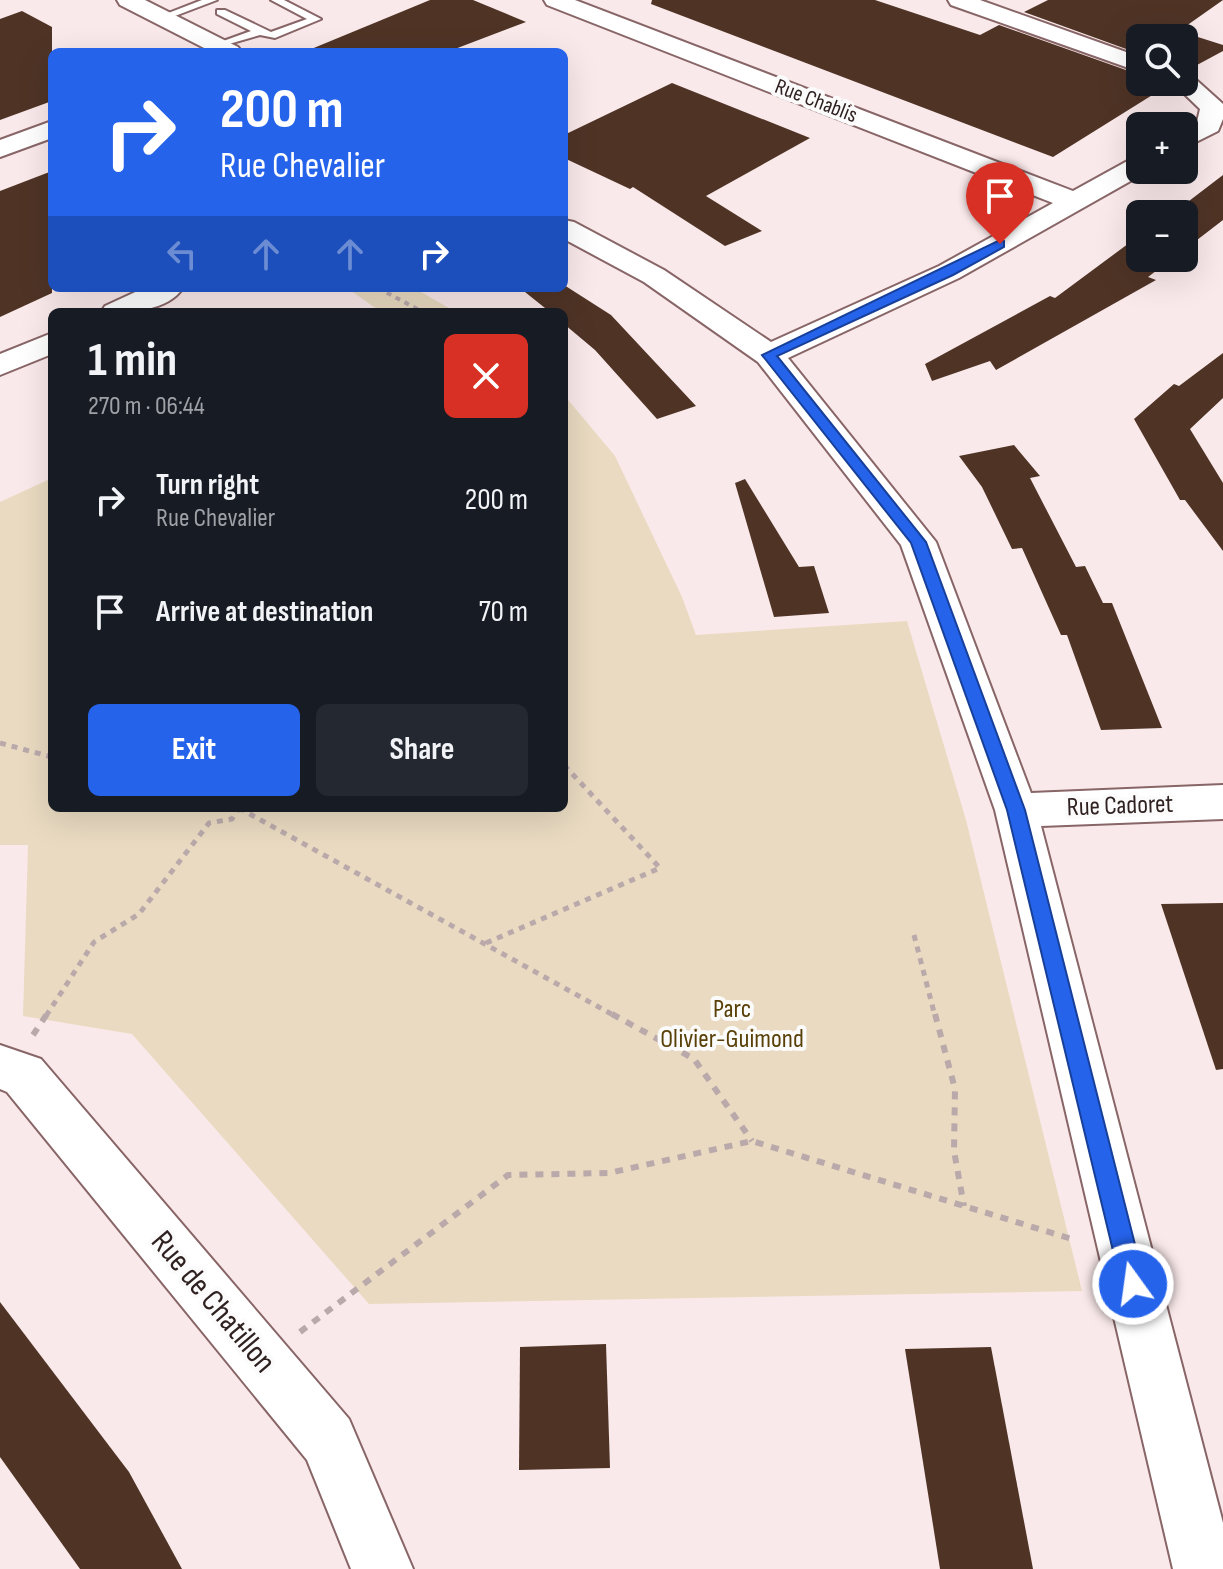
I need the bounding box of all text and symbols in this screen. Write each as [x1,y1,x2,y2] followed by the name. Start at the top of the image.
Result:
[1126,24,1198,272] map controls
[1126,24,1198,96] button: search
[771,73,861,129] street label: Rue Chablis
[220,77,344,144] text: 200 m
[88,80,192,184] icon: right
[1126,112,1198,184] button: +
[220,145,385,188] text: Rue Chevalier
[966,162,1034,244] pin
[978,174,1022,218] icon: arrive
[1126,200,1198,272] button: −
[160,232,204,276] icon: left
[244,232,288,276] icon: ahead
[328,232,372,276] icon: ahead
[412,232,456,276] icon: right
[88,332,177,389] text: 1 min
[444,334,528,418] button: close
[88,391,205,422] text: 270 m · 06:44
[156,467,259,503] text: Turn right
[88,478,132,522] icon: right
[465,482,528,518] text: 200 m
[156,503,275,534] text: Rue Chevalier
[88,590,132,634] icon: arrive
[156,594,373,630] text: Arrive at destination
[479,594,528,630] text: 70 m
[88,704,300,796] button: Exit
[316,704,528,796] button: Share
[1066,789,1174,823] street label: Rue Cadoret
[660,994,804,1055] park label: Parc Olivier-Guimond
[142,1223,284,1381] street label: Rue de Chatillon
[1091,1242,1175,1326] position arrow

